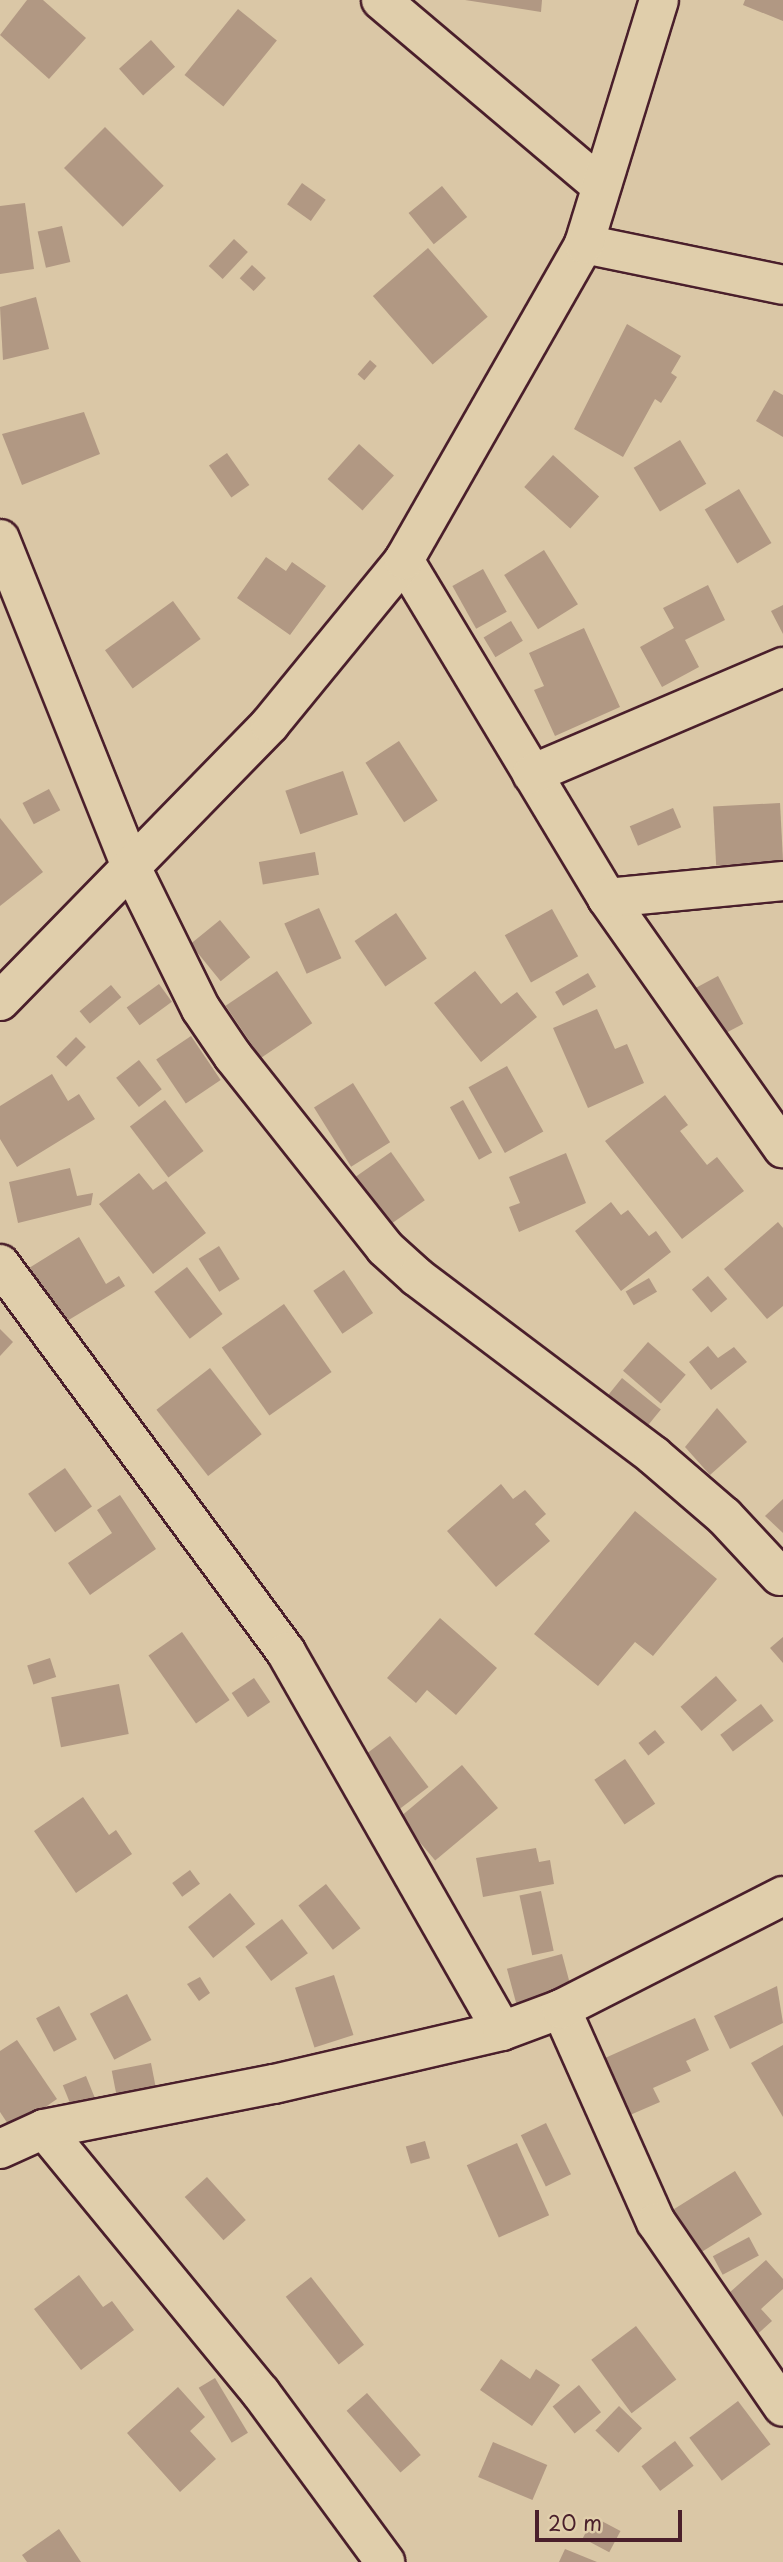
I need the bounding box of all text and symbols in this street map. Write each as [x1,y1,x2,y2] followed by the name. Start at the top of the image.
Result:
[538,2496,685,2540] scale bar
[548,2506,602,2538] text: 20 m

